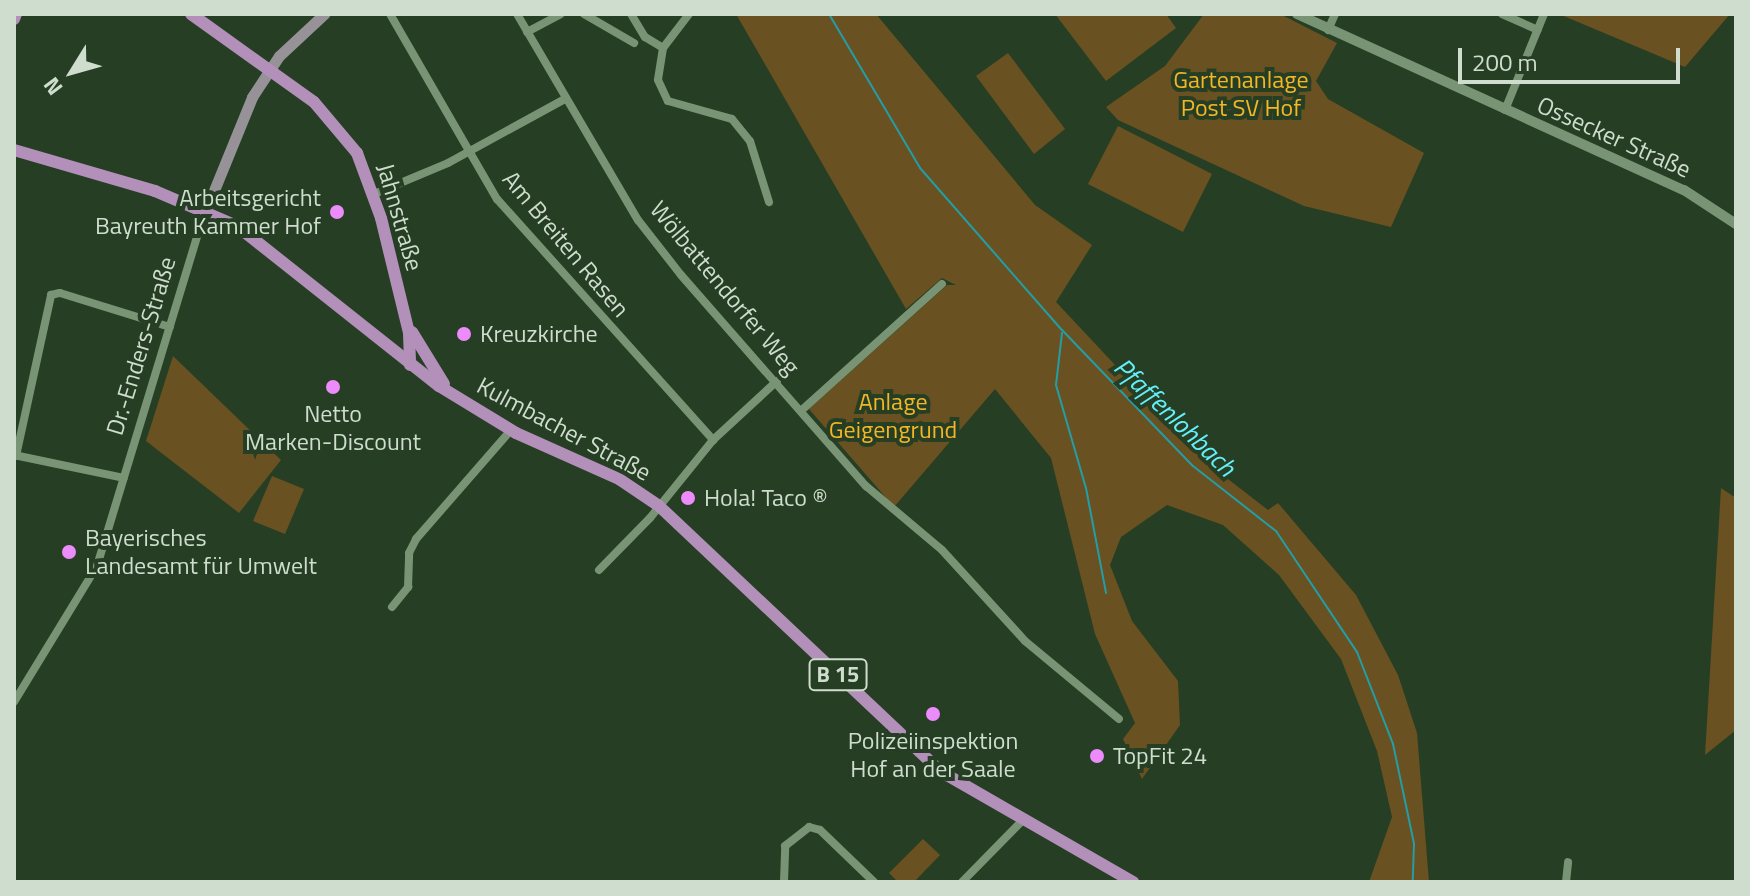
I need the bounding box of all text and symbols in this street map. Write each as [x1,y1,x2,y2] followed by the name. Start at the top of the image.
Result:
[32,32,112,112] north arrow
[1462,32,1684,82] scale bar
[1472,44,1538,80] text: 200 m
[1173,66,1309,122] park label: Gartenanlage Post SV Hof
[35,70,71,103] text: N
[1533,90,1695,184] street label: Ossecker Straße
[371,160,429,274] street label: Jahnstraße
[497,165,635,323] street label: Am Breiten Rasen
[95,184,321,240] place label: Arbeitsgericht Bayreuth Kammer Hof
[644,195,806,381] street label: Wölbattendorfer Weg
[328,203,346,221] marker: Arbeitsgericht Bayreuth Kammer Hof
[100,253,182,439] street label: Dr.-Enders-Straße
[480,320,598,348] place label: Kreuzkirche
[455,325,473,343] marker: Kreuzkirche
[1108,351,1242,483] water label: Pfaffenlohbach
[472,371,656,487] street label: Kulmbacher Straße
[324,378,342,396] marker: Netto Marken-Discount
[829,388,957,444] park label: Anlage Geigengrund
[245,400,421,456] place label: Netto Marken-Discount
[704,484,828,512] place label: Hola! Taco ®
[679,489,697,507] marker: Hola! Taco ®
[85,524,317,580] place label: Bayerisches Landesamt für Umwelt
[60,543,78,561] marker: Bayerisches Landesamt für Umwelt
[808,657,868,693] road number: B 15
[924,705,942,723] marker: Polizeiinspektion Hof an der Saale
[848,727,1018,783] place label: Polizeiinspektion Hof an der Saale
[1113,742,1207,770] place label: TopFit 24
[1088,747,1106,765] marker: TopFit 24

